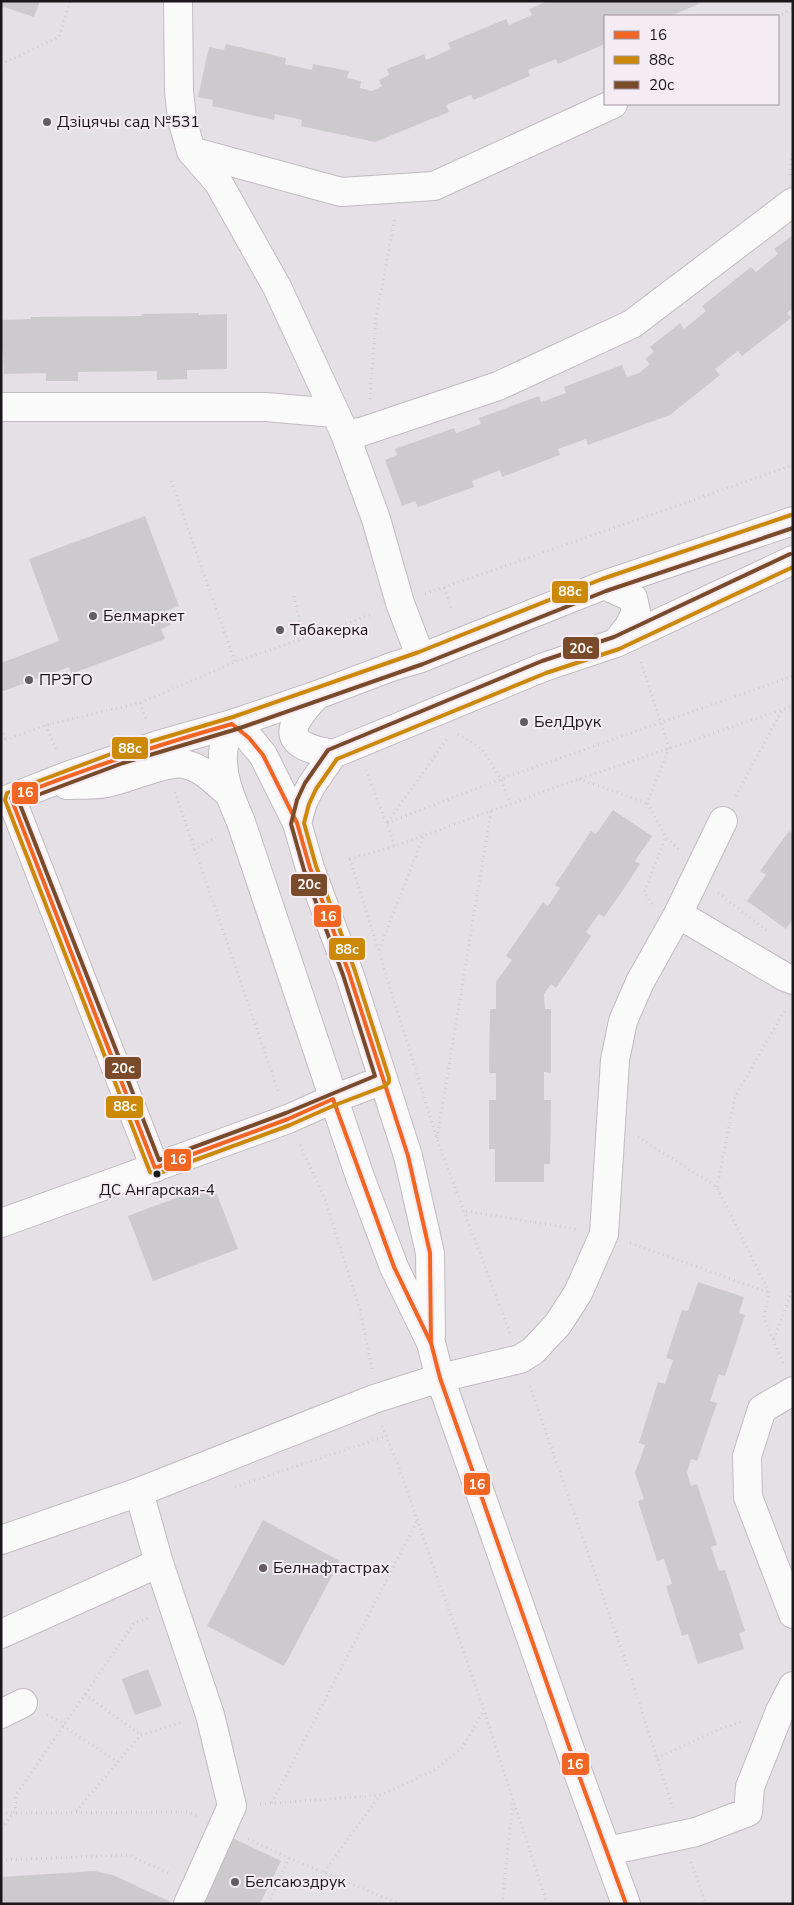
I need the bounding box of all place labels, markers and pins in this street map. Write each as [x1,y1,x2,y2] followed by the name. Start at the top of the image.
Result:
[57,111,200,133] place label: Дзіцячы сад №531
[41,116,53,128] marker: Дзіцячы сад №531
[103,605,185,627] place label: Белмаркет
[87,610,99,622] marker: Белмаркет
[290,619,368,641] place label: Табакерка
[274,624,286,636] marker: Табакерка
[39,669,93,691] place label: ПРЭГО
[23,674,35,686] marker: ПРЭГО
[534,711,602,733] place label: БелДрук
[518,716,530,728] marker: БелДрук
[152,1169,162,1179] marker: ДС Ангарская-4
[99,1180,215,1200] place label: ДС Ангарская-4
[273,1557,390,1579] place label: Белнафтастрах
[257,1562,269,1574] marker: Белнафтастрах
[245,1871,346,1893] place label: Белсаюздрук
[229,1876,241,1888] marker: Белсаюздрук

